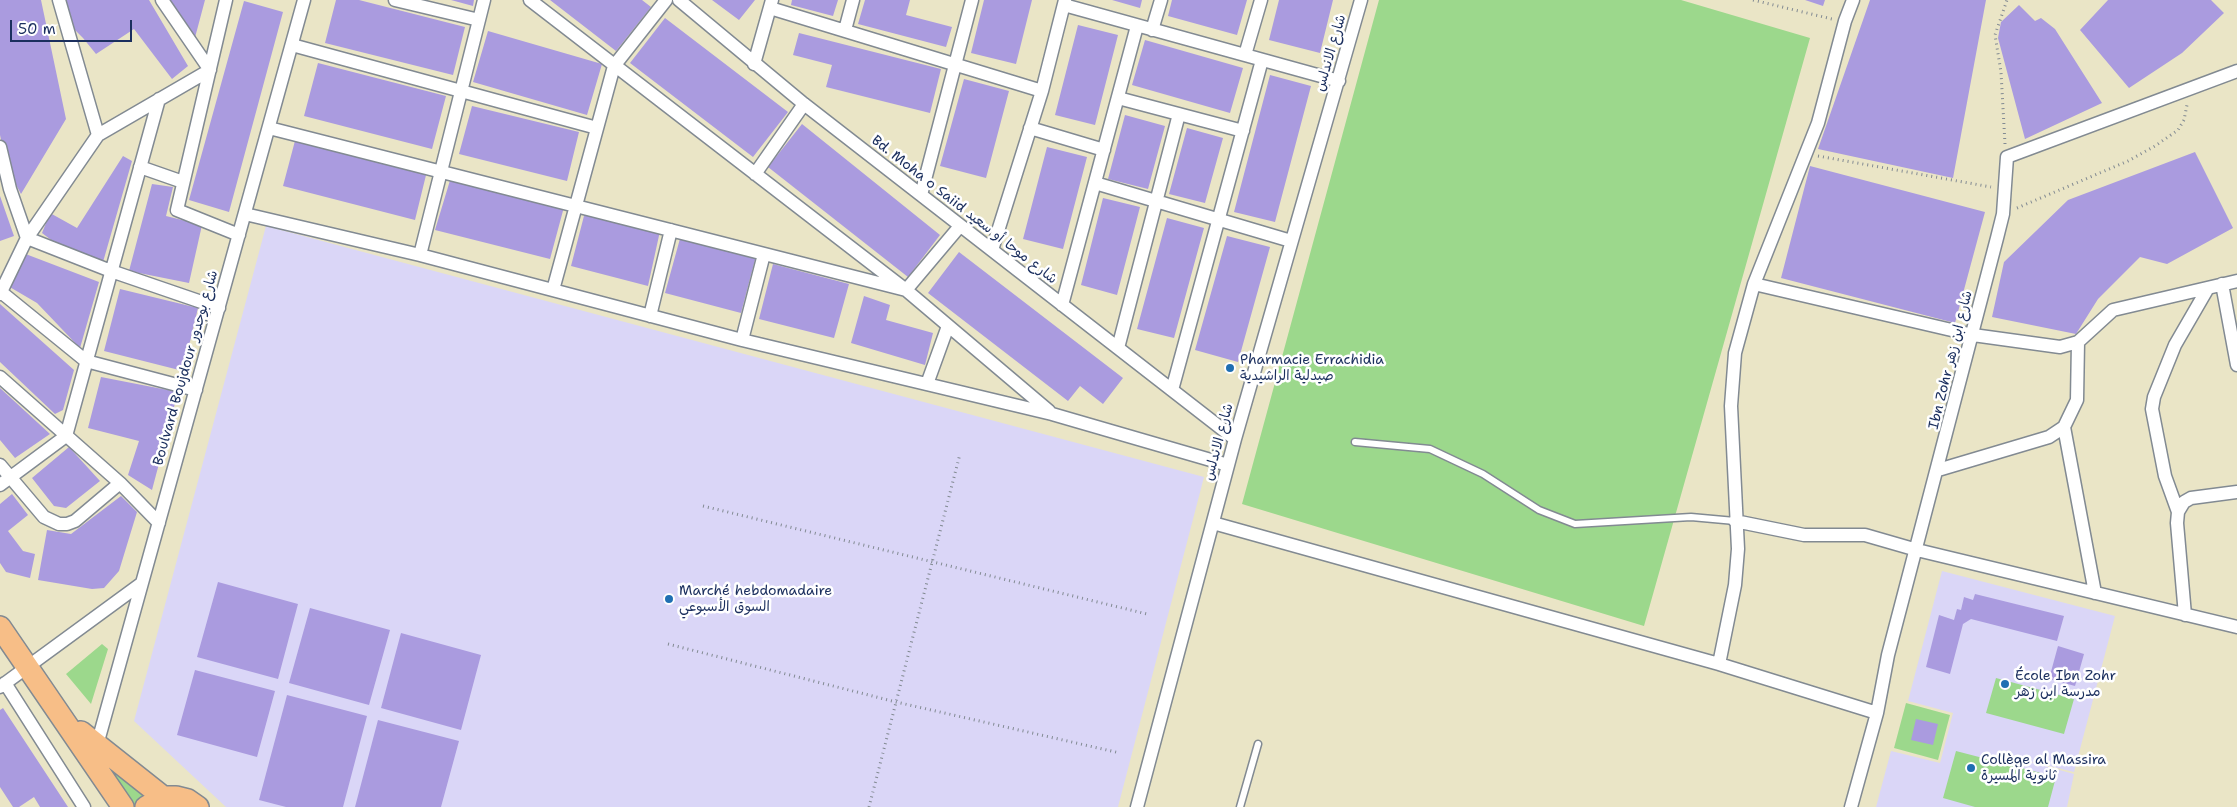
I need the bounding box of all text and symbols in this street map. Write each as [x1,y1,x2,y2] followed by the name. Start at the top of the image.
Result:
[12,10,135,42] scale bar
[1312,13,1350,93] street label: شارع الاندلس
[18,19,56,39] text: 50 m
[868,132,1060,288] street label: Bd. Moha o Saiid شارع موحا أو سعيد
[150,268,222,468] street label: Boulvard Boujdour شارع بوجدور
[1926,289,1976,431] street label: Ibn Zohr شارع ابن زهر
[1240,352,1384,384] place label: Pharmacie Errachidia صيدلية الراشيدية
[1224,362,1236,374] marker: Pharmacie Errachidia صيدلية الراشيدية
[1201,402,1237,482] street label: شارع الاندلس
[679,583,832,616] place label: Marché hebdomadaire السوق الأسبوعي
[663,593,675,605] marker: Marché hebdomadaire السوق الأسبوعي
[2015,668,2116,700] place label: École Ibn Zohr مدرسة ابن زهر
[1999,678,2011,690] marker: École Ibn Zohr مدرسة ابن زهر
[1981,752,2106,784] place label: Collège al Massira ثانوية المسيرة
[1965,762,1977,774] marker: Collège al Massira ثانوية المسيرة

